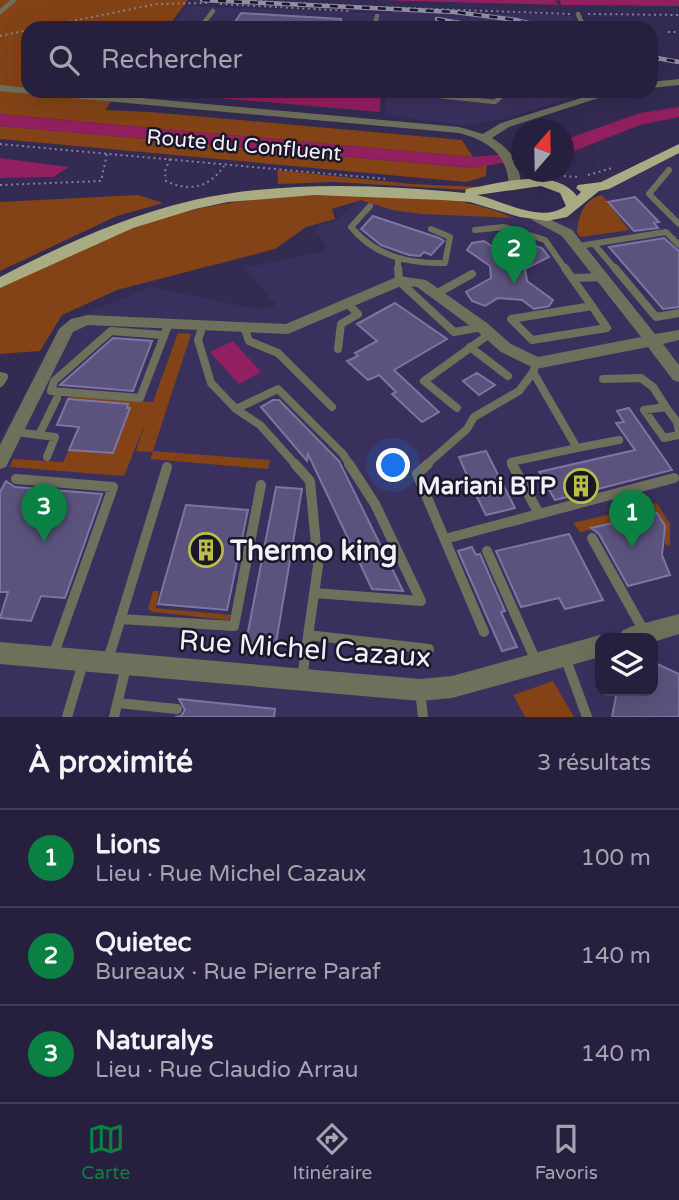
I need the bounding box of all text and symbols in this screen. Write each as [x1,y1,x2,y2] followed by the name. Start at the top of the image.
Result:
[21,21,658,98] search box
[45,41,83,79] icon: search
[101,44,243,75] text: Rechercher
[511,119,574,182] north arrow
[146,125,342,166] street label: Route du Confluent
[491,226,537,284] pin: 2
[376,448,410,482] your location
[562,467,600,505] building icon: Mariani BTP
[417,472,556,501] place label: Mariani BTP
[21,484,67,542] pin: 3
[609,490,655,548] pin: 1
[187,531,225,569] building icon: Thermo king
[229,534,397,568] place label: Thermo king
[178,623,432,675] street label: Rue Michel Cazaux
[595,633,658,696] map controls
[595,633,658,696] button: layers
[28,744,193,781] text: À proximité
[537,749,651,777] text: 3 résultats
[95,829,161,860] text: Lions
[44,844,58,872] text: 1
[581,844,651,872] text: 100 m
[95,860,366,888] text: Lieu · Rue Michel Cazaux
[95,927,191,958] text: Quietec
[44,942,58,970] text: 2
[581,942,651,970] text: 140 m
[95,958,381,986] text: Bureaux · Rue Pierre Paraf
[95,1025,213,1056] text: Naturalys
[44,1040,58,1068] text: 3
[581,1040,651,1068] text: 140 m
[95,1056,359,1084] text: Lieu · Rue Claudio Arrau
[81,1120,130,1184] tab: Carte
[292,1120,372,1184] tab: Itinéraire
[535,1120,598,1184] tab: Favoris

